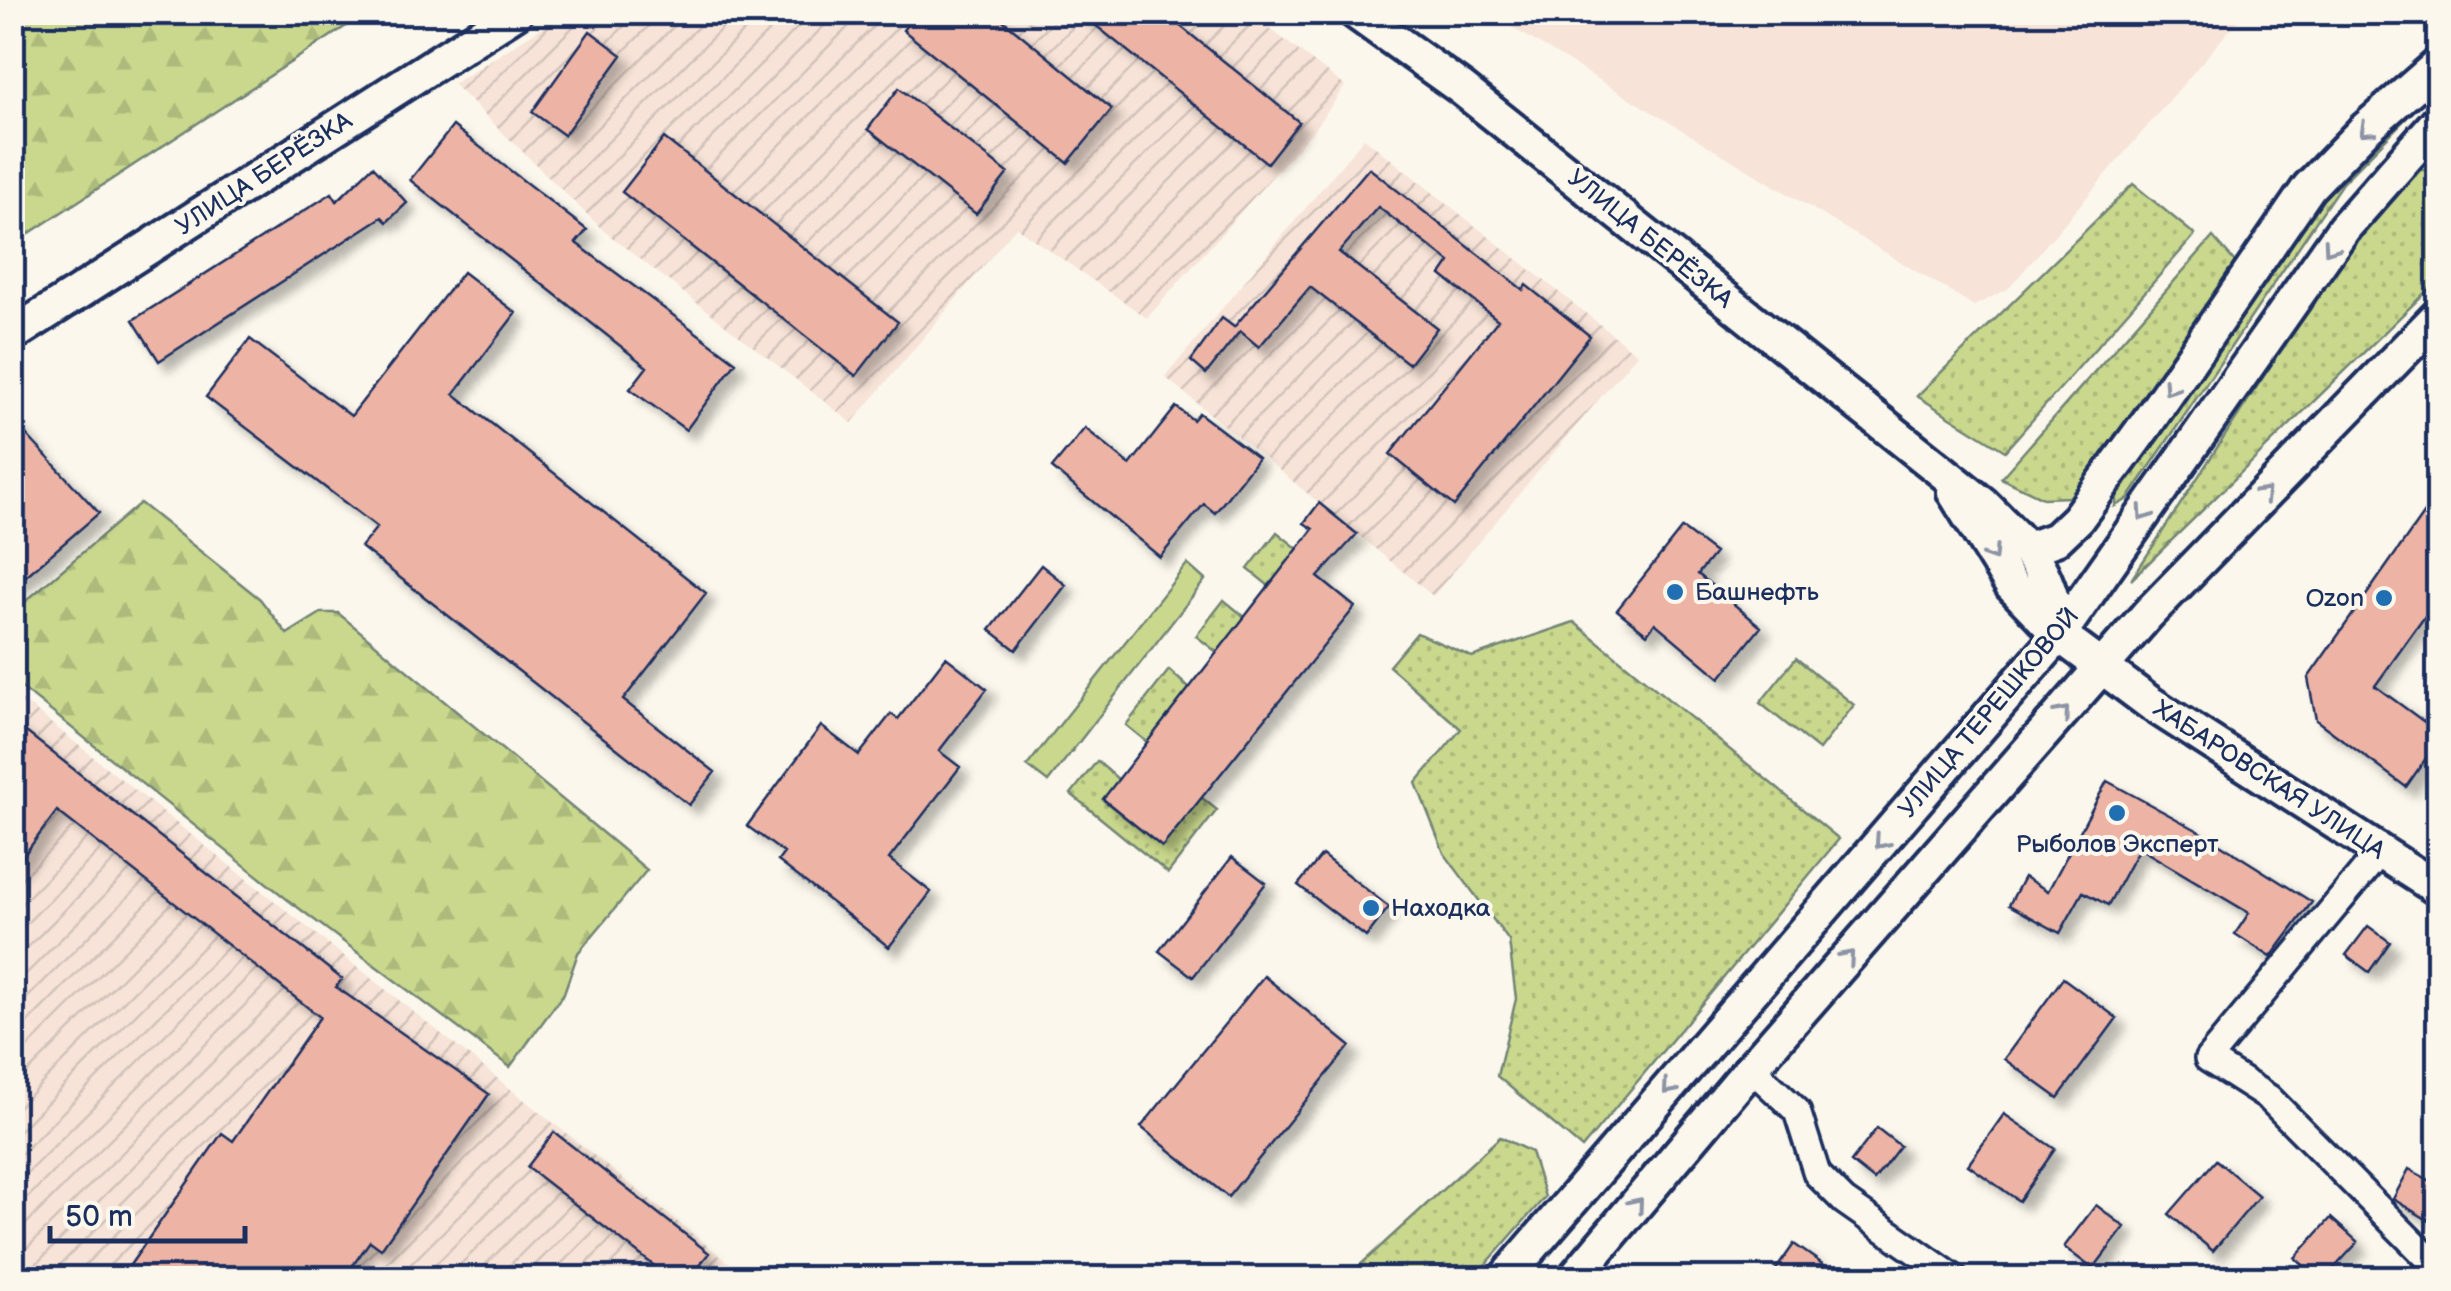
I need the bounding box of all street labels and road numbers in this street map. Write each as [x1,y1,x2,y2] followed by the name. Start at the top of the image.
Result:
[170,105,359,243] street label: УЛИЦА БЕРЁЗКА
[1561,163,1740,316] street label: УЛИЦА БЕРЁЗКА
[1892,602,2086,824] street label: УЛИЦА ТЕРЕШКОВОЙ
[2147,693,2391,867] street label: ХАБАРОВСКАЯ УЛИЦА

